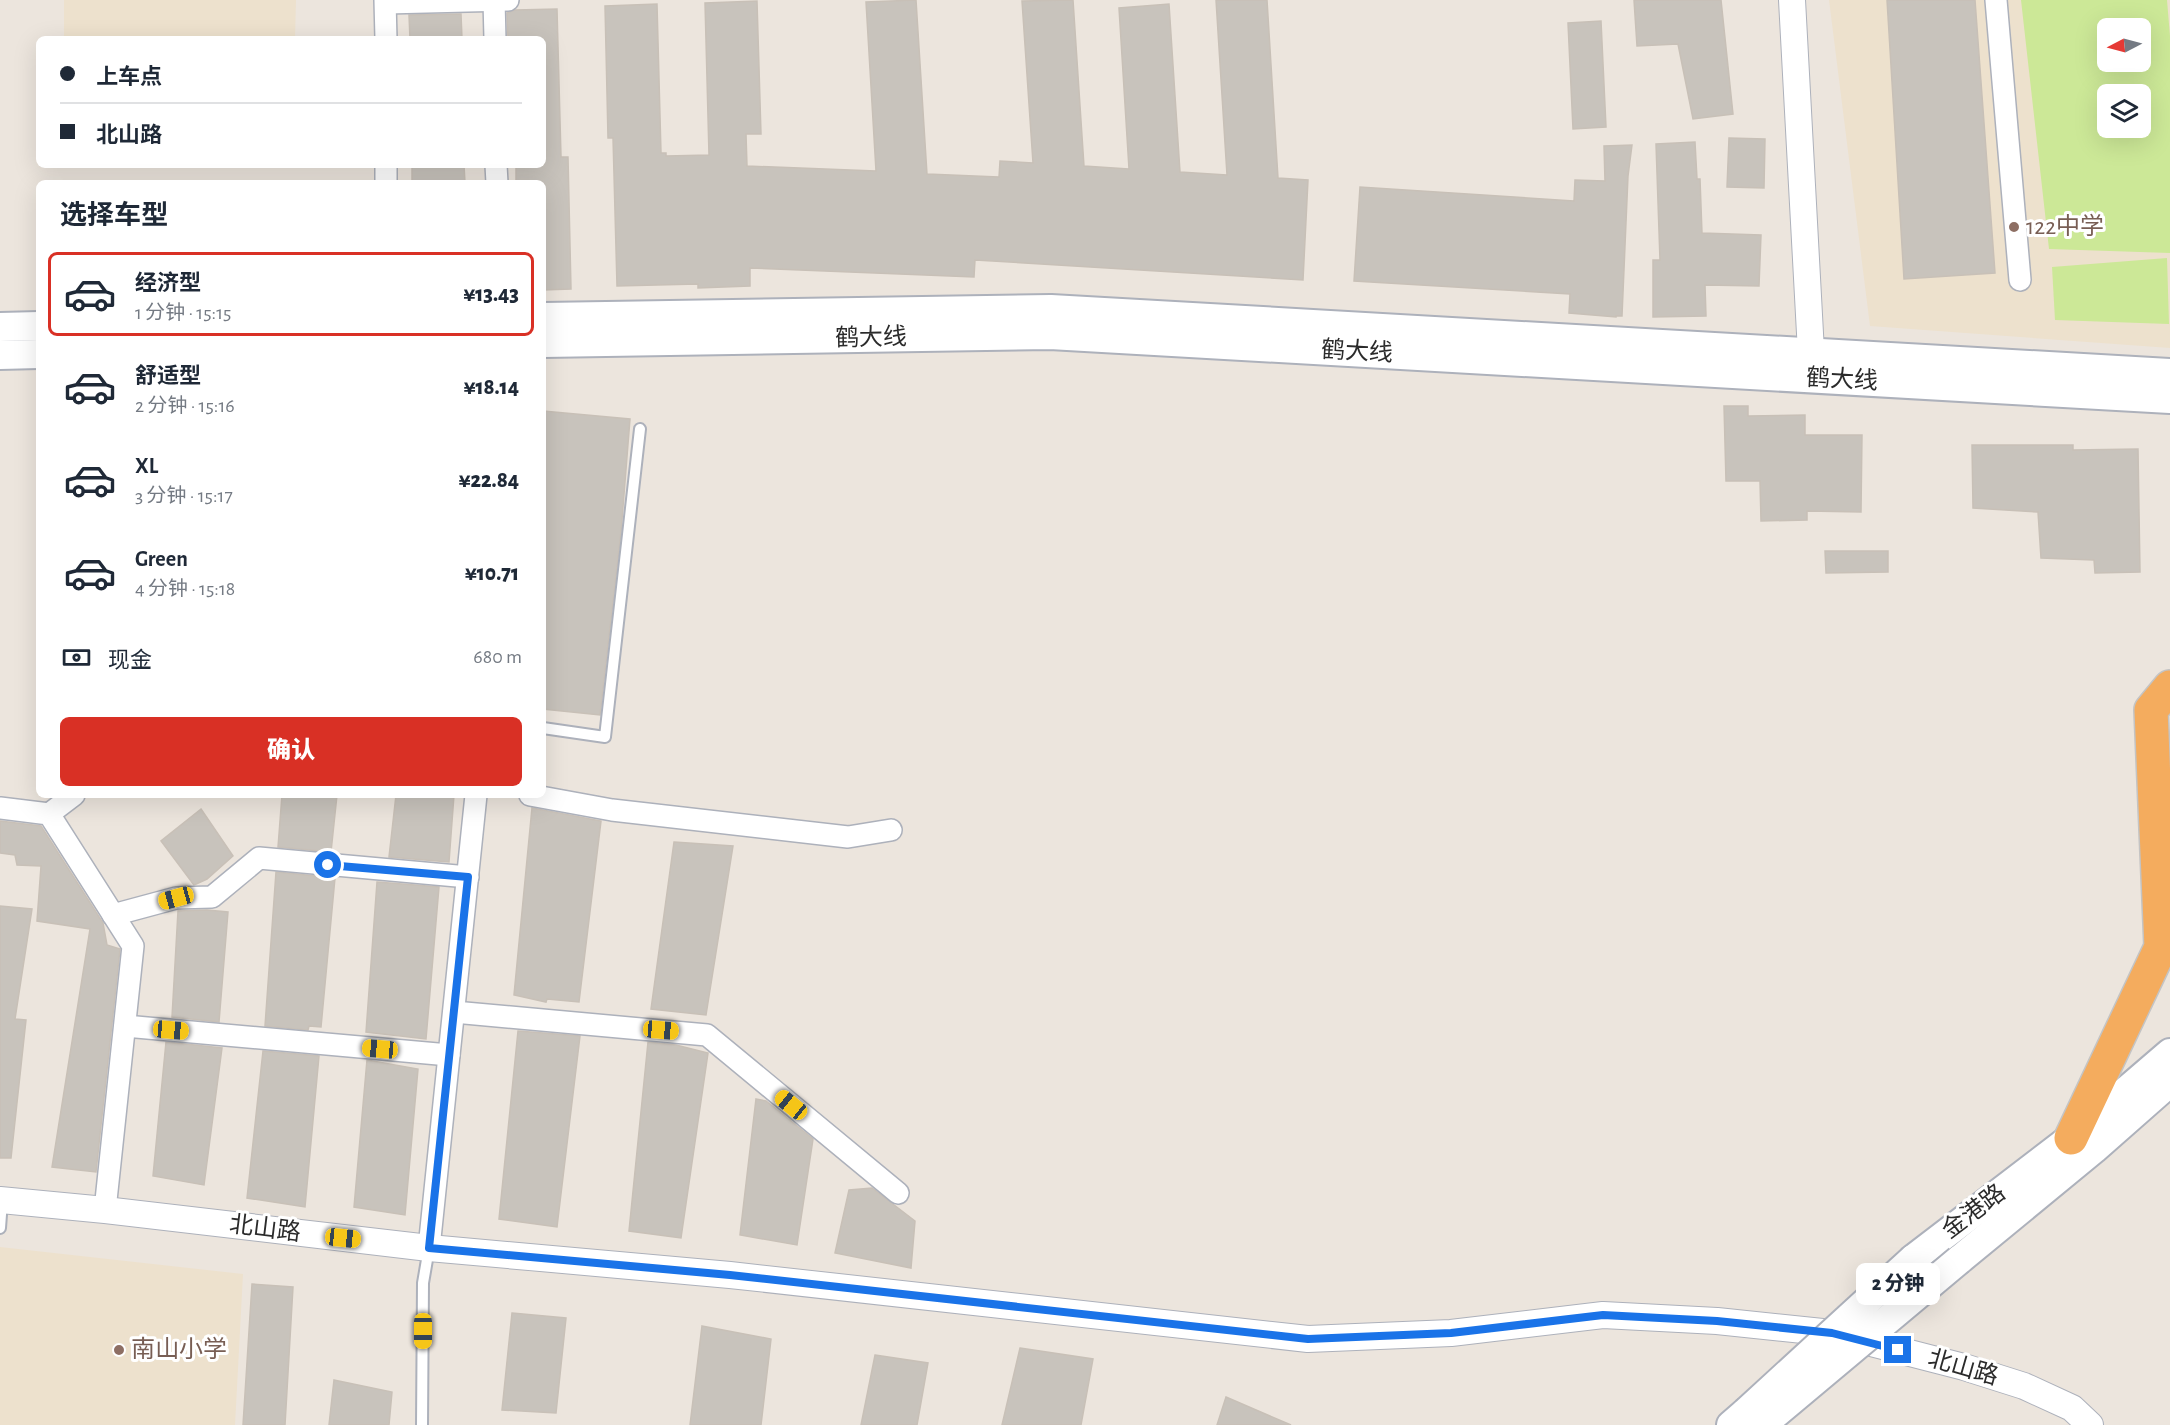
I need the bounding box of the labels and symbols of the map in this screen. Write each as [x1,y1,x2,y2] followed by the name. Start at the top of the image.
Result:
[2097,18,2151,72] north arrow
[2026,213,2104,239] place label: 122中学
[2007,220,2021,234] marker: 122中学
[835,323,907,351] street label: 鹤大线
[1320,336,1394,366] street label: 鹤大线
[1805,364,1879,394] street label: 鹤大线
[314,851,341,878] route start
[156,885,196,911] car
[152,1019,190,1041] car
[642,1019,680,1041] car
[361,1038,399,1060] car
[771,1087,811,1123] car
[1937,1179,2010,1243] street label: 金港路
[228,1211,302,1245] street label: 北山路
[324,1227,362,1249] car
[1856,1263,1940,1305] callout: 2 分钟
[414,1313,432,1349] car
[131,1336,227,1362] place label: 南山小学
[1884,1336,1911,1363] route end
[112,1343,126,1357] marker: 南山小学
[1925,1345,2001,1389] street label: 北山路

